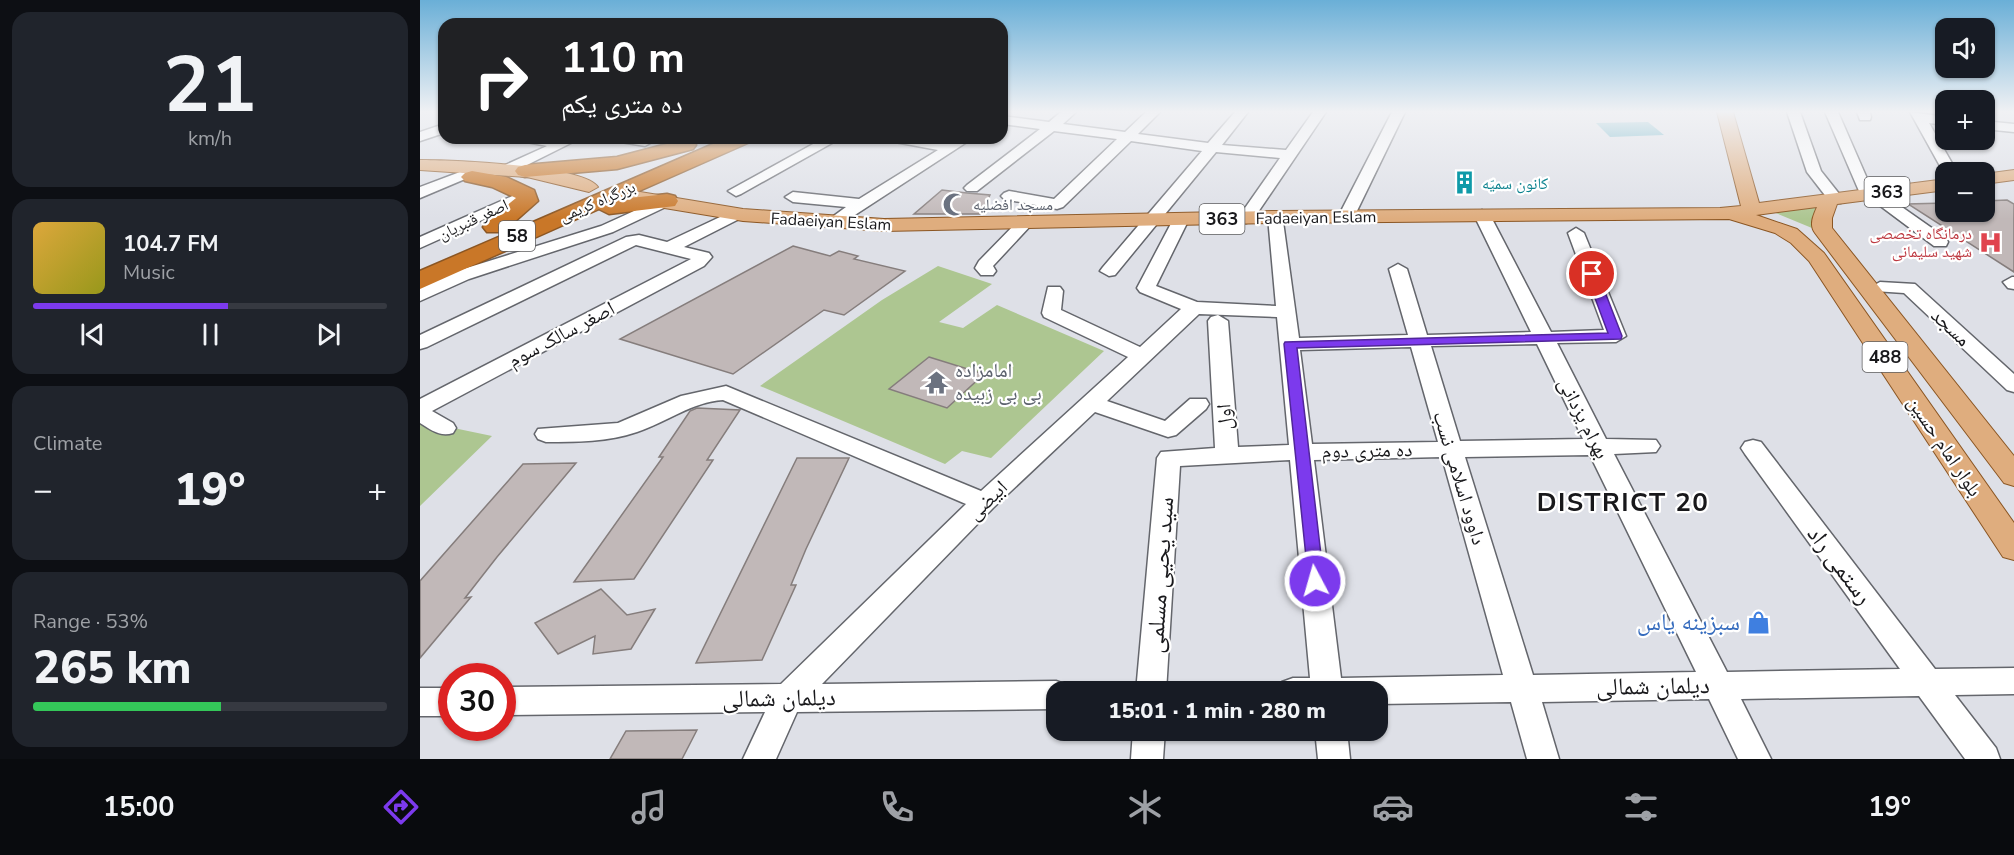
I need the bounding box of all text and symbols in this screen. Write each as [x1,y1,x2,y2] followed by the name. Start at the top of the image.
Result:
[1935,18,1995,222] map controls
[1935,18,1995,78] button: sound
[561,30,685,87] text: 110 m
[163,32,257,139] text: 21
[462,42,540,120] icon: right
[561,86,683,123] text: ده متری یکم
[1935,90,1995,150] button: +
[188,125,232,152] text: km/h
[1935,162,1995,222] button: −
[1451,170,1477,196] building icon: کانون سمیّه
[1482,173,1549,195] place label: کانون سمیّه
[556,176,639,228] street label: بزرگراه کریمی
[1864,177,1910,207] road number: 363
[942,191,968,217] mosque icon: مسجد افضلیه
[435,194,512,246] street label: اصغر قنبریان
[973,194,1053,216] place label: مسجد افضلیه
[1200,204,1244,234] road number: 363
[1256,206,1376,230] street label: Fadaeiyan Eslam
[770,208,892,236] street label: Fadaeiyan Eslam
[499,221,535,251] road number: 58
[1869,223,1972,263] place label: درمانگاه تخصصی شهید سلیمانی
[123,229,219,259] text: 104.7 FM
[1977,229,2003,255] hospital icon: درمانگاه تخصصی شهید سلیمانی
[1566,248,1617,299] pin
[1575,257,1608,290] icon: arrive
[123,259,175,286] text: Music
[503,295,619,374] street label: اصغر سالک سوم
[1925,302,1976,353] street label: مسجد
[76,318,109,351] icon: previous
[194,318,227,351] icon: pause
[312,318,345,351] icon: next
[1862,342,1908,372] road number: 488
[955,357,1042,407] place label: امامزاده بی بی زبیده
[924,369,950,395] temple icon: امامزاده بی بی زبیده
[1552,373,1616,464] street label: بهرام یزدانی
[1901,391,1988,502] street label: بلوار امام حسین
[1210,403,1239,431] street label: اول
[1426,408,1493,548] street label: داوود اسلامی نسب
[33,430,102,457] text: Climate
[1321,436,1413,465] street label: ده متری دوم
[174,460,246,521] text: 19°
[33,468,53,513] text: −
[367,468,387,513] text: +
[961,474,1014,526] street label: ابیضی
[1537,485,1709,520] district label: DISTRICT 20
[1139,496,1181,654] street label: سید یحیی مسلمی
[1800,519,1880,611] street label: رستمی راد
[1283,549,1347,613] position arrow
[1637,606,1740,638] place label: سبزینه یاس
[33,608,148,635] text: Range · 53%
[1745,609,1771,635] shop icon: سبزینه یاس
[33,638,192,699] text: 265 km
[438,663,516,741] speed limit sign: 30
[1596,669,1710,703] street label: دیلمان شمالی
[722,681,836,715] street label: دیلمان شمالی
[1108,696,1326,726] text: 15:01 · 1 min · 280 m
[380,786,422,828] icon: directions
[628,786,670,828] icon: music
[876,786,918,828] icon: phone
[1124,786,1166,828] icon: climate
[1372,786,1414,828] icon: car
[1620,786,1662,828] icon: filters
[103,789,174,826] text: 15:00
[1868,789,1911,826] text: 19°

